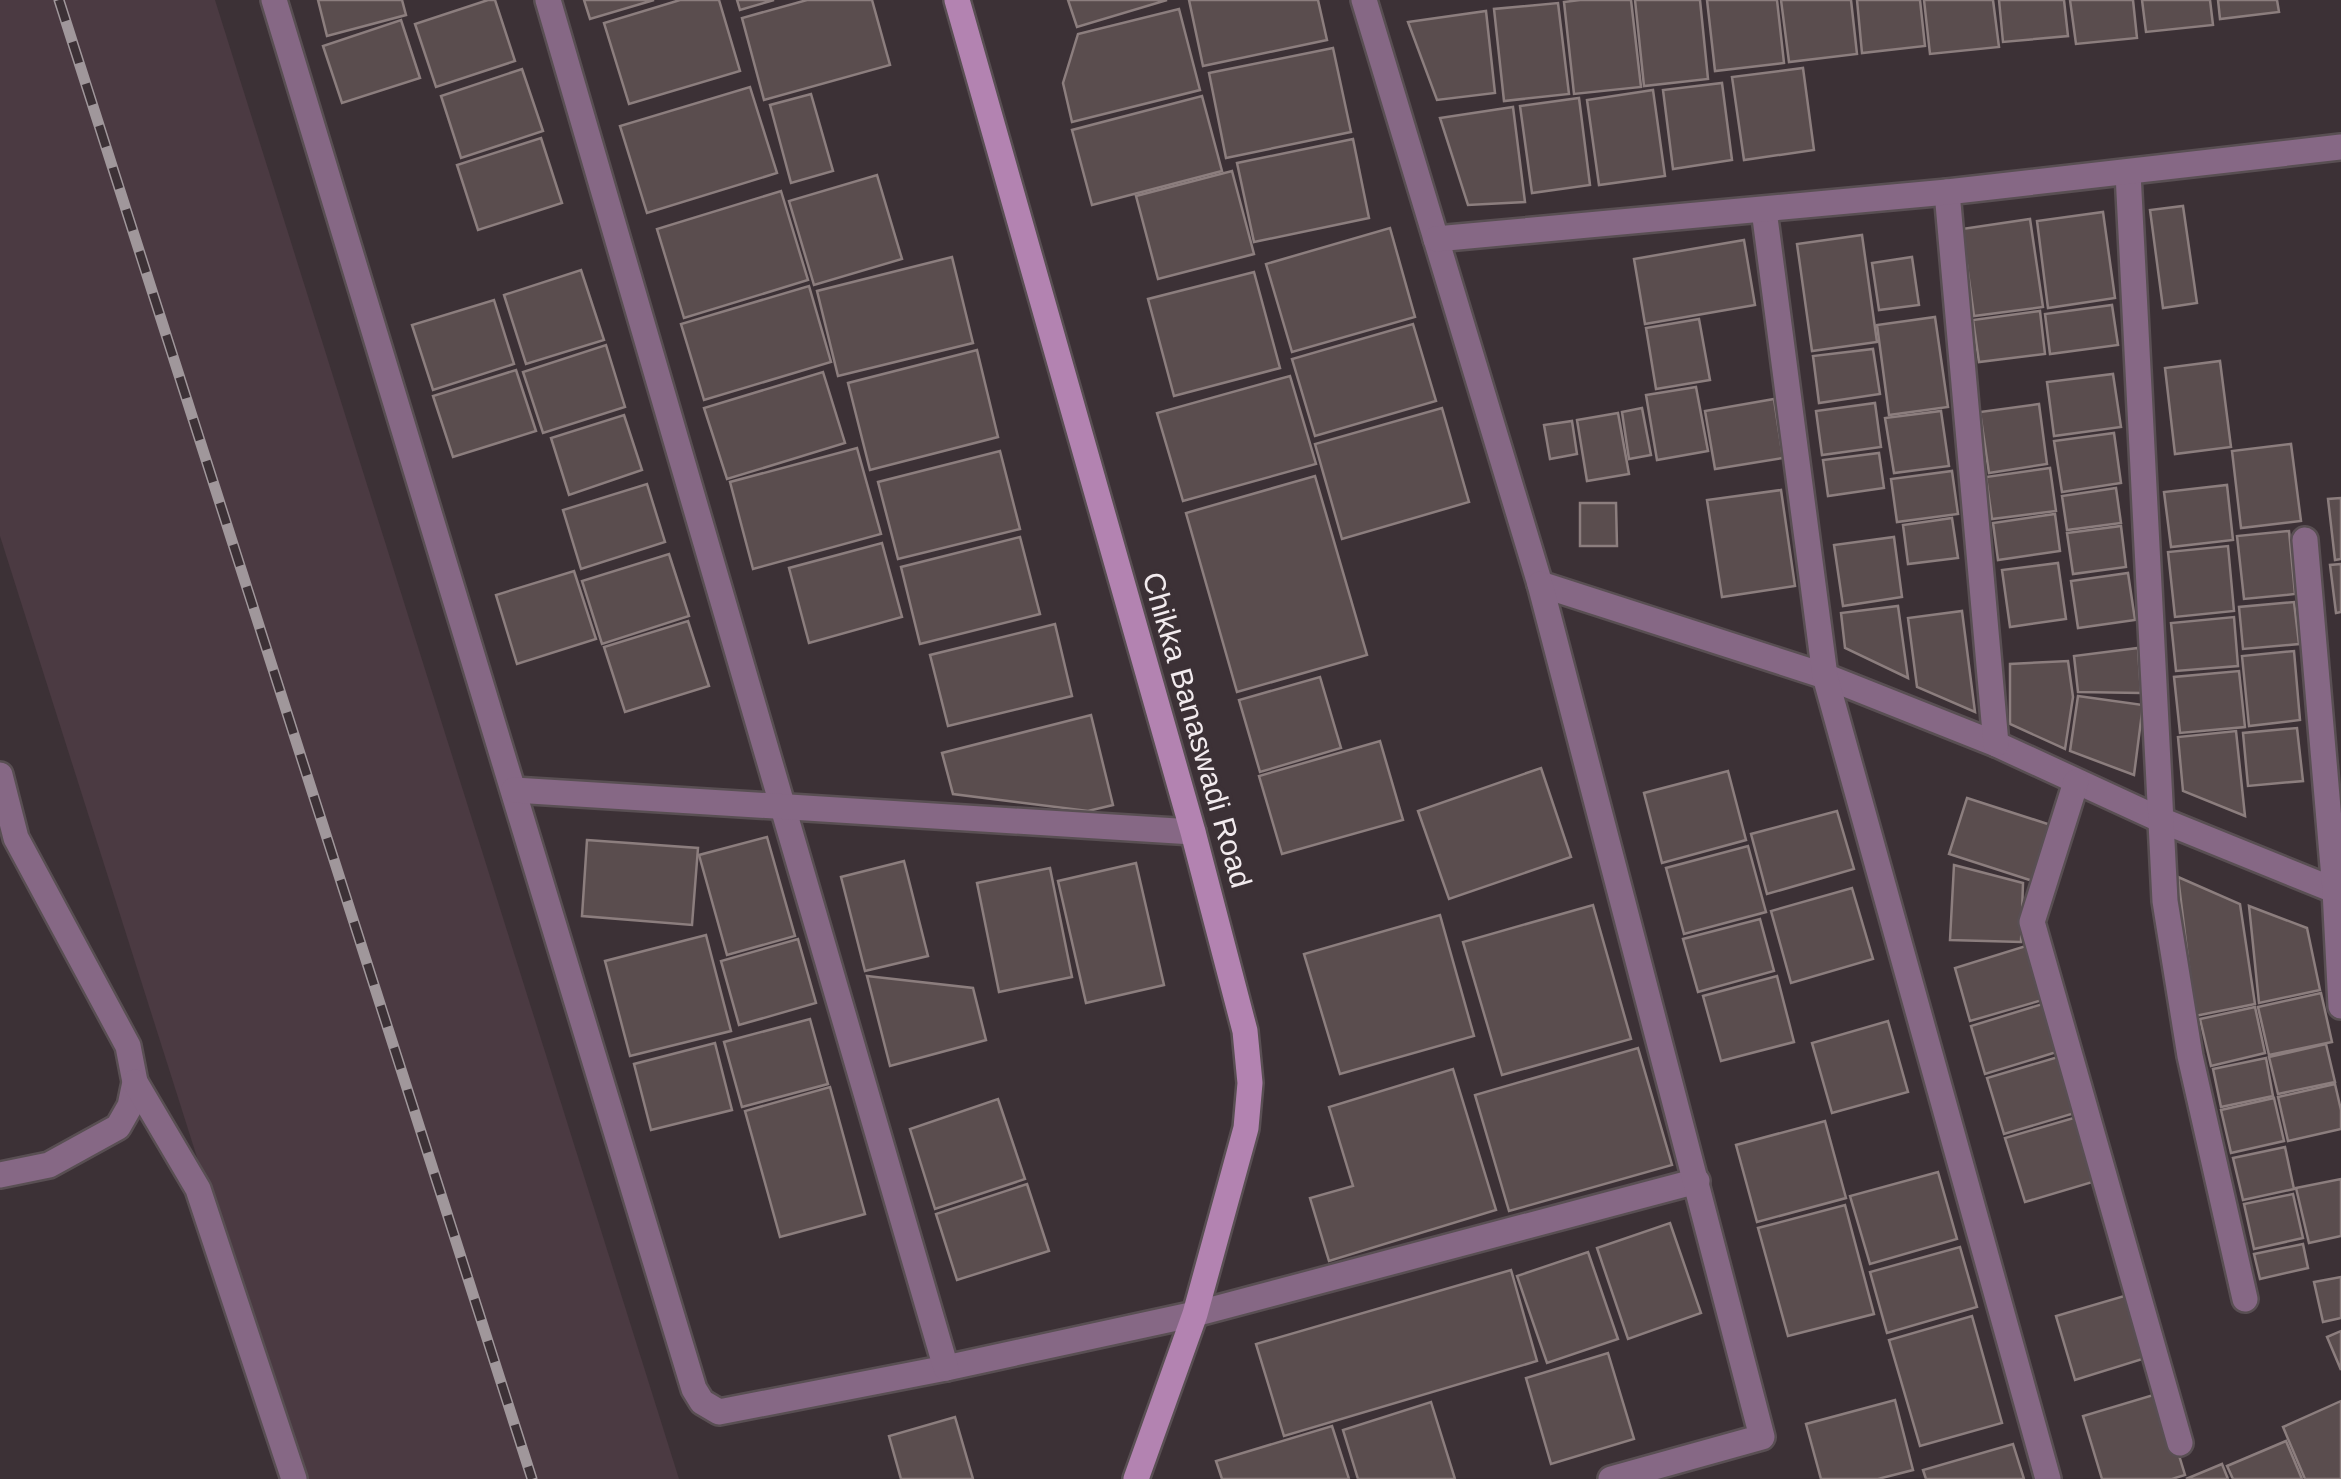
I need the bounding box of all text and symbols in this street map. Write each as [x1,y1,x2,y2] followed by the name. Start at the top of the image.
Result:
[1137,568,1258,892] street label: Chikka Banaswadi Road

